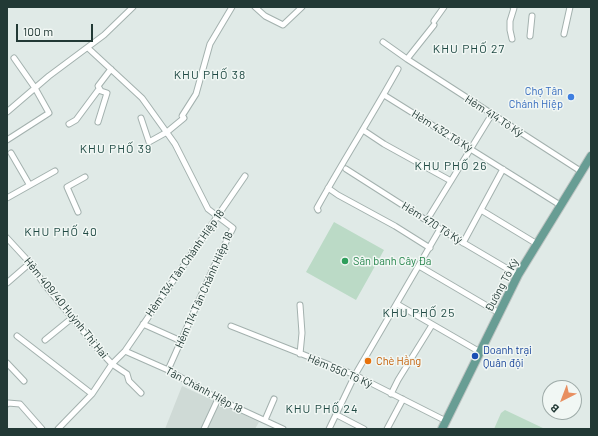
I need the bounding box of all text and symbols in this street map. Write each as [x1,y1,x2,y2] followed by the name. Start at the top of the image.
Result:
[18,16,95,42] scale bar
[23,24,53,38] text: 100 m
[433,42,505,56] district label: KHU PHỐ 27
[174,68,246,82] district label: KHU PHỐ 38
[509,84,563,110] place label: Chợ Tân Chánh Hiệp
[462,92,526,140] street label: Hẻm 414 Tô Ký
[566,92,576,102] marker: Chợ Tân Chánh Hiệp
[409,107,475,155] street label: Hẻm 432 Tô Ký
[80,142,152,156] district label: KHU PHỐ 39
[415,159,487,173] district label: KHU PHỐ 26
[399,199,465,247] street label: Hẻm 470 Tô Ký
[143,207,227,319] street label: Hẻm 134 Tân Chánh Hiệp 18
[24,225,98,239] district label: KHU PHỐ 40
[172,230,236,350] street label: Hẻm 114 Tân Chánh Hiệp 18
[353,254,431,268] place label: Sân banh Cây Đa
[21,255,111,361] street label: Hẻm 409/40 Huỳnh Thị Hai
[340,256,350,266] marker: Sân banh Cây Đa
[482,256,522,314] street label: Đường Tô Ký
[383,306,455,320] district label: KHU PHỐ 25
[483,343,532,369] place label: Doanh trại Quân đội
[306,351,374,391] street label: Hẻm 550 Tô Ký
[470,351,480,361] marker: Doanh trại Quân đội
[376,354,421,368] place label: Chè Hằng
[363,356,373,366] marker: Chè Hằng
[163,364,245,416] street label: Tân Chánh Hiệp 18
[542,380,582,420] north arrow
[547,401,561,416] text: B
[285,402,359,416] district label: KHU PHỐ 24

